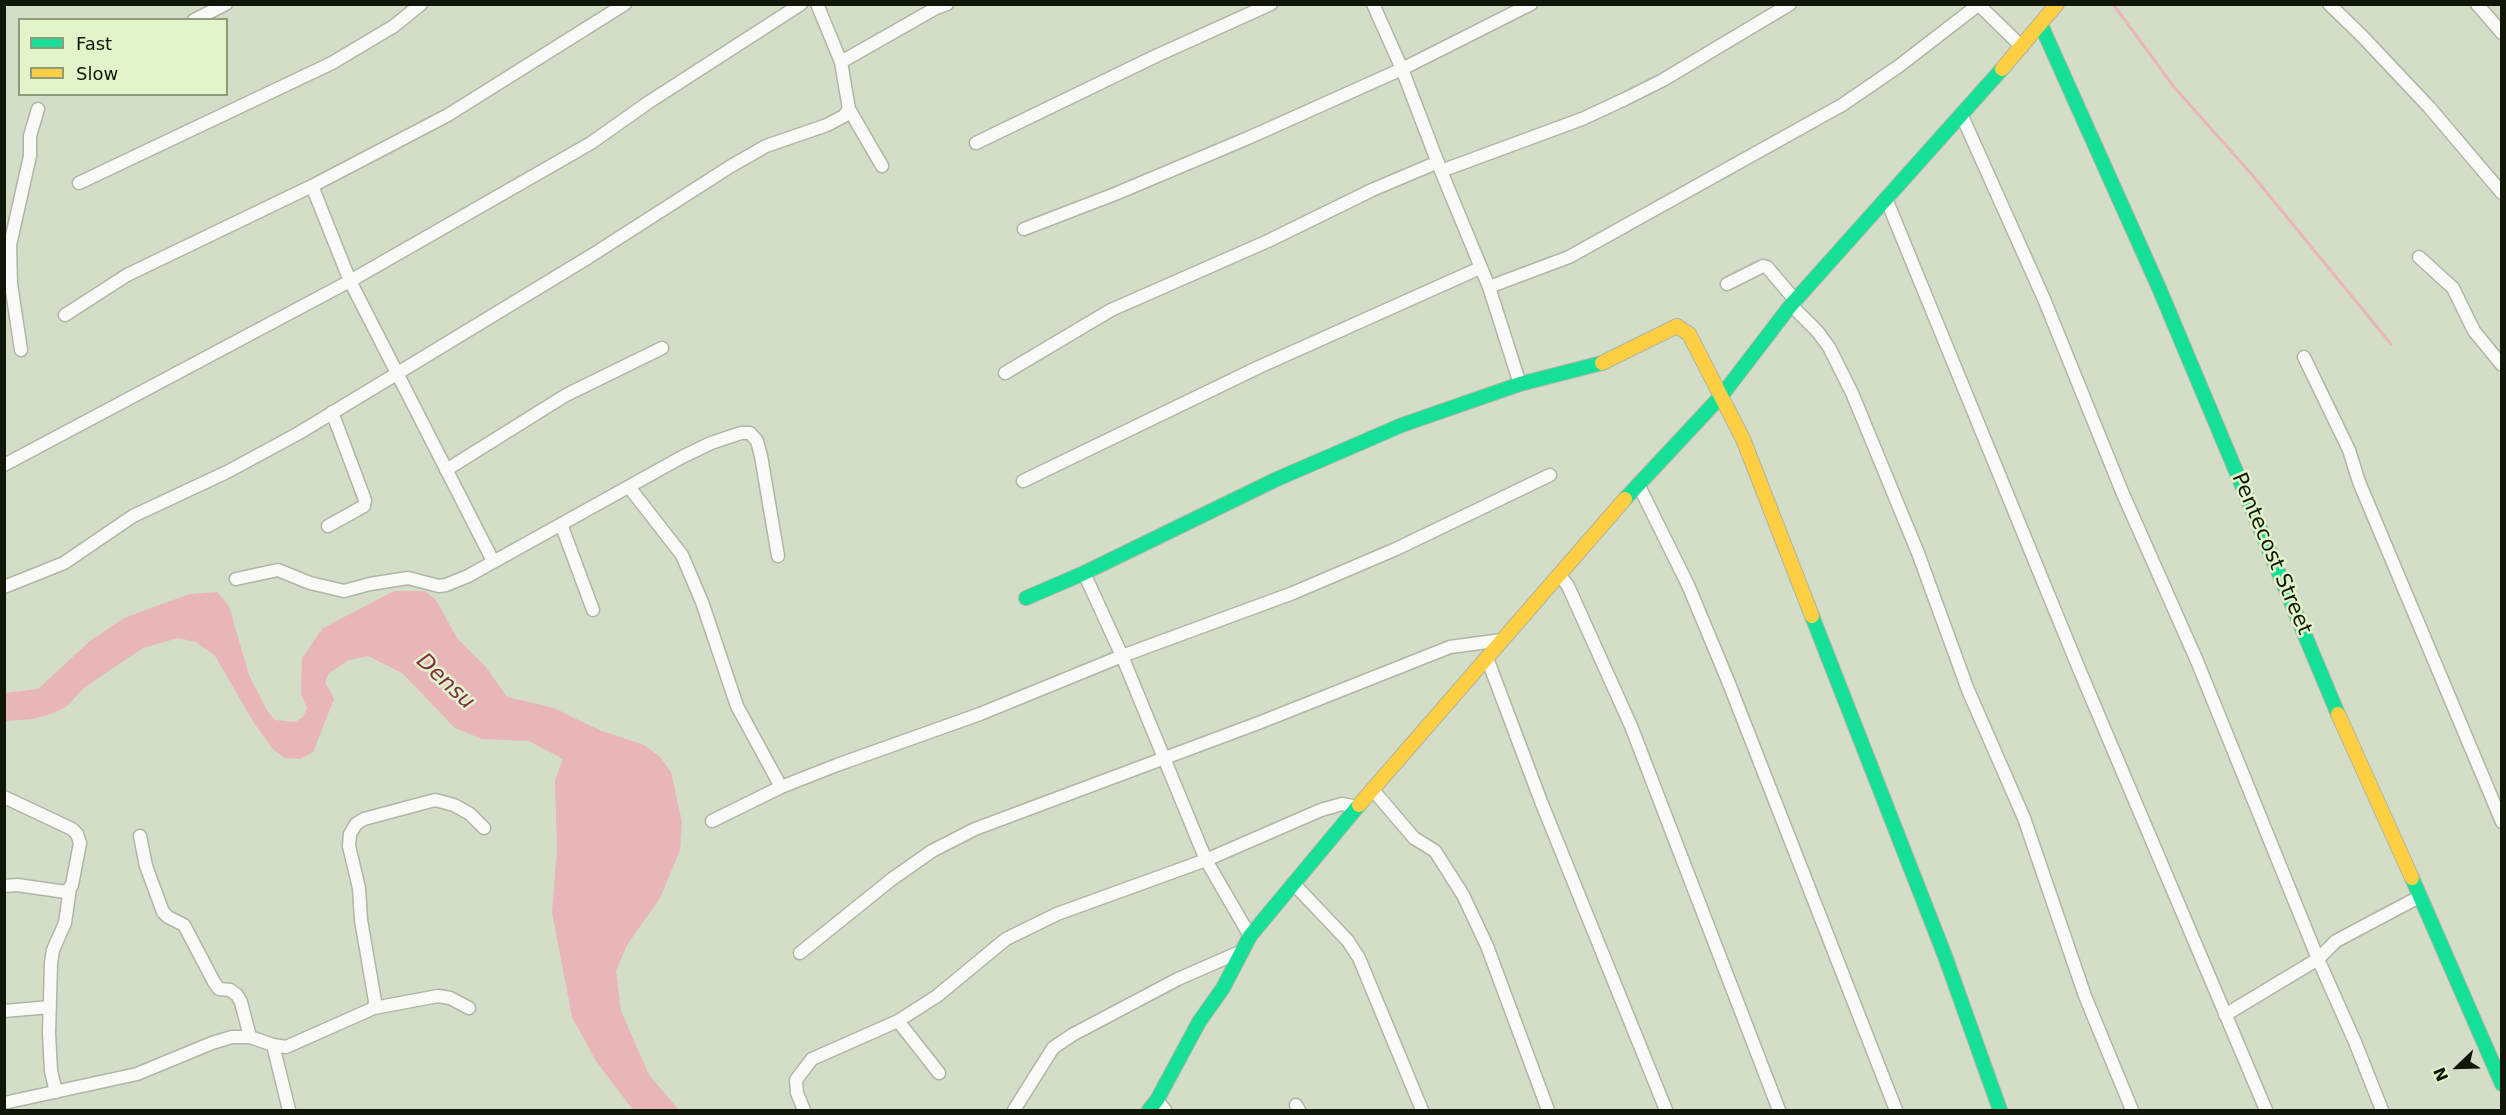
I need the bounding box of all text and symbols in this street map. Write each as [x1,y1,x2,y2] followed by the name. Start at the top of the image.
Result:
[18,18,228,96] legend
[76,33,112,54] text: Fast
[76,63,118,84] text: Slow
[2226,469,2316,639] street label: Pentecost Street
[410,649,480,715] water label: Densu
[2428,1037,2488,1097] north arrow
[2430,1064,2452,1084] text: N

